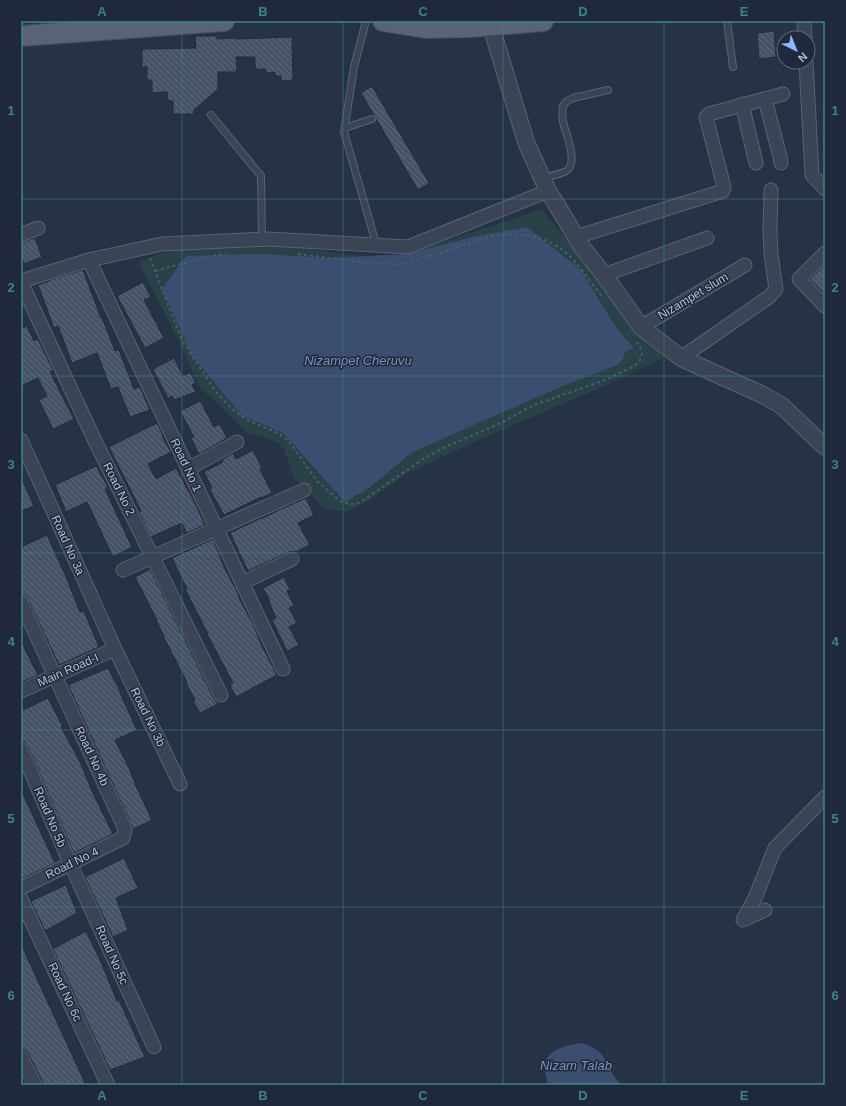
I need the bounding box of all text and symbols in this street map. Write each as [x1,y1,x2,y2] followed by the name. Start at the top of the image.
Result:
[97,4,107,19] text: A
[258,4,268,19] text: B
[418,4,428,19] text: C
[578,4,588,19] text: D
[740,4,749,19] text: E
[776,30,816,70] north arrow
[796,50,810,64] text: N
[7,103,15,118] text: 1
[831,103,839,118] text: 1
[655,270,731,322] street label: Nizampet slum
[7,280,15,295] text: 2
[831,280,839,295] text: 2
[304,353,412,368] water label: Nizampet Cheruvu
[168,436,205,494] street label: Road No 1
[7,457,15,472] text: 3
[831,457,839,472] text: 3
[100,460,138,518] street label: Road No 2
[49,513,88,577] street label: Road No 3a
[7,634,15,649] text: 4
[831,634,839,649] text: 4
[35,650,101,690] street label: Main Road-I
[128,685,168,749] street label: Road No 3b
[72,724,112,788] street label: Road No 4b
[31,785,69,850] street label: Road No 5b
[7,811,15,826] text: 5
[831,811,839,826] text: 5
[43,844,101,882] street label: Road No 4
[93,923,131,987] street label: Road No 5c
[45,960,85,1024] street label: Road No 6c
[7,988,15,1003] text: 6
[831,988,839,1003] text: 6
[540,1058,612,1073] water label: Nizam Talab
[97,1088,107,1103] text: A
[258,1088,268,1103] text: B
[418,1088,428,1103] text: C
[578,1088,588,1103] text: D
[740,1088,749,1103] text: E

